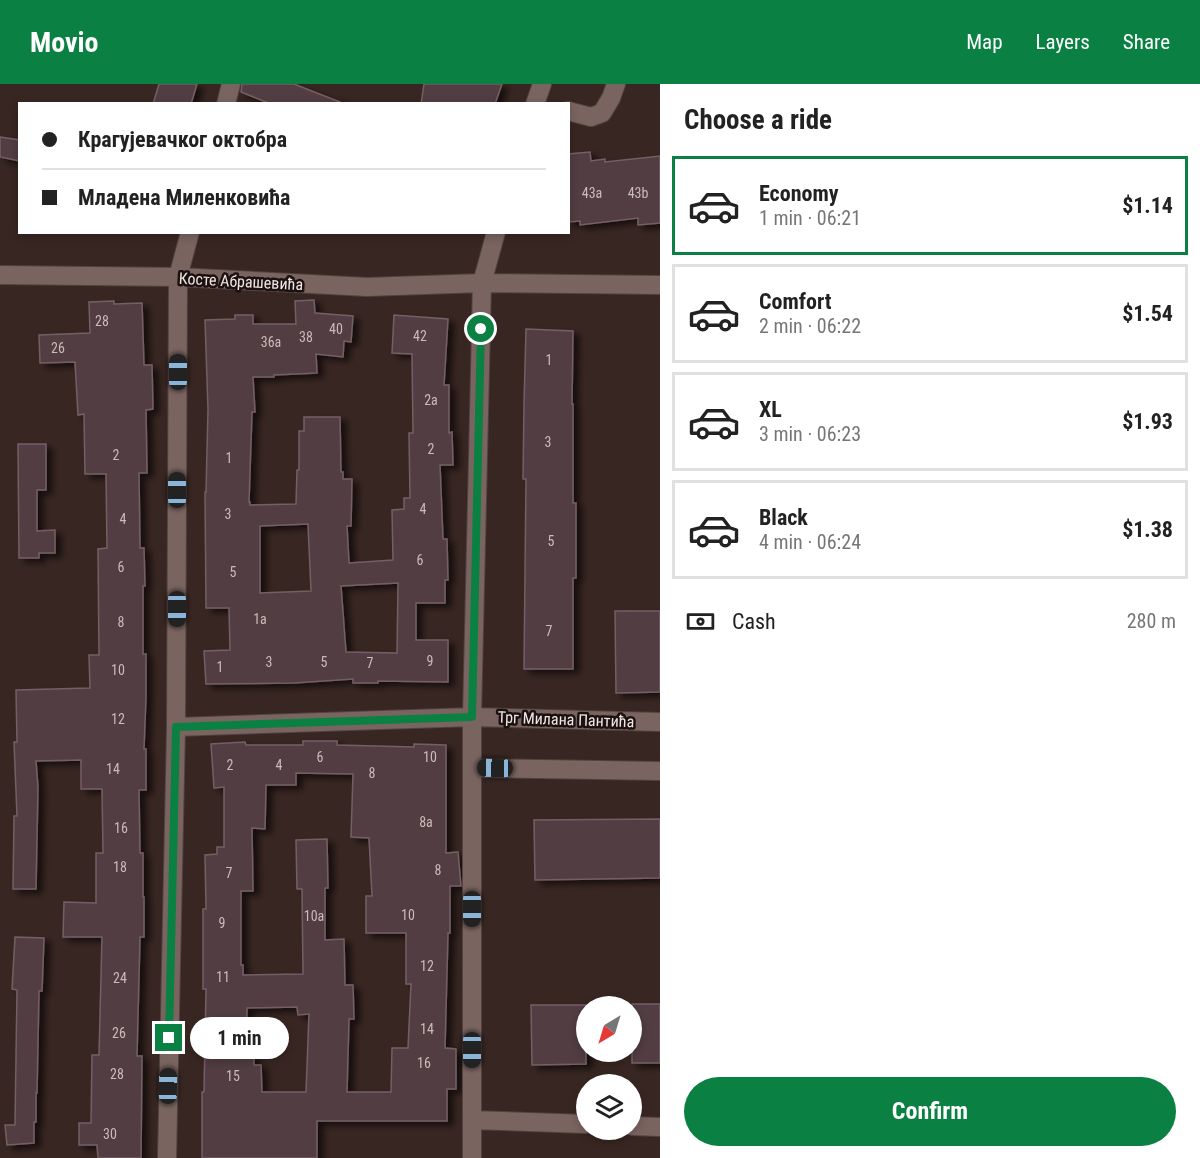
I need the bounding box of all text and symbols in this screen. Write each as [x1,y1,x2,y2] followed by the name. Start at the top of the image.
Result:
[30,26,99,59] text: Movio
[966,30,1003,54] text: Map
[1036,30,1090,54] text: Layers
[1123,30,1170,54] text: Share
[684,104,832,136] text: Choose a ride
[78,127,287,152] text: Крагујевачког октобра
[687,179,741,233] icon: car
[759,181,839,206] text: Economy
[78,185,290,210] text: Младена Миленковића
[582,185,602,201] house number: 43a
[628,185,648,201] house number: 43b
[1122,193,1173,218] text: $1.14
[759,206,861,230] text: 1 min · 06:21
[178,269,304,294] street label: Косте Абрашевића
[687,287,741,341] icon: car
[759,289,832,314] text: Comfort
[1122,301,1173,326] text: $1.54
[95,313,109,329] house number: 28
[759,314,861,338] text: 2 min · 06:22
[467,315,494,342] route start
[329,321,343,337] house number: 40
[413,328,427,344] house number: 42
[299,329,313,345] house number: 38
[261,334,281,350] house number: 36a
[51,340,65,356] house number: 26
[546,352,552,368] house number: 1
[169,354,187,390] car
[424,392,438,408] house number: 2a
[687,395,741,449] icon: car
[759,397,782,422] text: XL
[1122,409,1173,434] text: $1.93
[759,422,861,446] text: 3 min · 06:23
[545,434,551,450] house number: 3
[428,441,435,457] house number: 2
[113,447,120,463] house number: 2
[226,450,232,466] house number: 1
[168,472,186,508] car
[420,501,427,517] house number: 4
[687,503,741,557] icon: car
[759,505,808,530] text: Black
[225,506,231,522] house number: 3
[120,511,127,527] house number: 4
[1122,517,1173,542] text: $1.38
[759,530,861,554] text: 4 min · 06:24
[548,533,555,549] house number: 5
[417,552,424,568] house number: 6
[118,559,125,575] house number: 6
[230,564,237,580] house number: 5
[168,591,186,627] car
[684,605,717,638] icon: cash
[732,609,776,634] text: Cash
[1127,609,1176,633] text: 280 m
[253,611,267,627] house number: 1a
[118,614,125,630] house number: 8
[546,623,553,639] house number: 7
[427,653,433,669] house number: 9
[266,654,272,670] house number: 3
[321,654,328,670] house number: 5
[367,655,374,671] house number: 7
[217,659,223,675] house number: 1
[111,662,125,678] house number: 10
[497,708,635,731] street label: Трг Милана Пантића
[111,711,125,727] house number: 12
[317,749,324,765] house number: 6
[423,749,437,765] house number: 10
[227,757,234,773] house number: 2
[276,757,283,773] house number: 4
[477,759,513,777] car
[106,761,120,777] house number: 14
[369,765,376,781] house number: 8
[419,814,433,830] house number: 8a
[114,820,128,836] house number: 16
[113,859,127,875] house number: 18
[435,862,442,878] house number: 8
[226,865,233,881] house number: 7
[463,891,481,927] car
[401,907,415,923] house number: 10
[304,908,324,924] house number: 10a
[219,915,225,931] house number: 9
[420,958,434,974] house number: 12
[216,969,230,985] house number: 11
[113,970,127,986] house number: 24
[576,996,642,1062] north arrow
[576,996,642,1140] map controls
[190,1017,289,1059] callout: 1 min
[420,1021,434,1037] house number: 14
[155,1024,182,1051] route end
[112,1025,126,1041] house number: 26
[217,1026,262,1050] text: 1 min
[463,1032,481,1068] car
[417,1055,431,1071] house number: 16
[110,1066,124,1082] house number: 28
[159,1068,177,1104] car
[226,1068,240,1084] house number: 15
[576,1074,642,1140] button: layers
[684,1077,1176,1146] button: Confirm
[103,1126,117,1142] house number: 30

